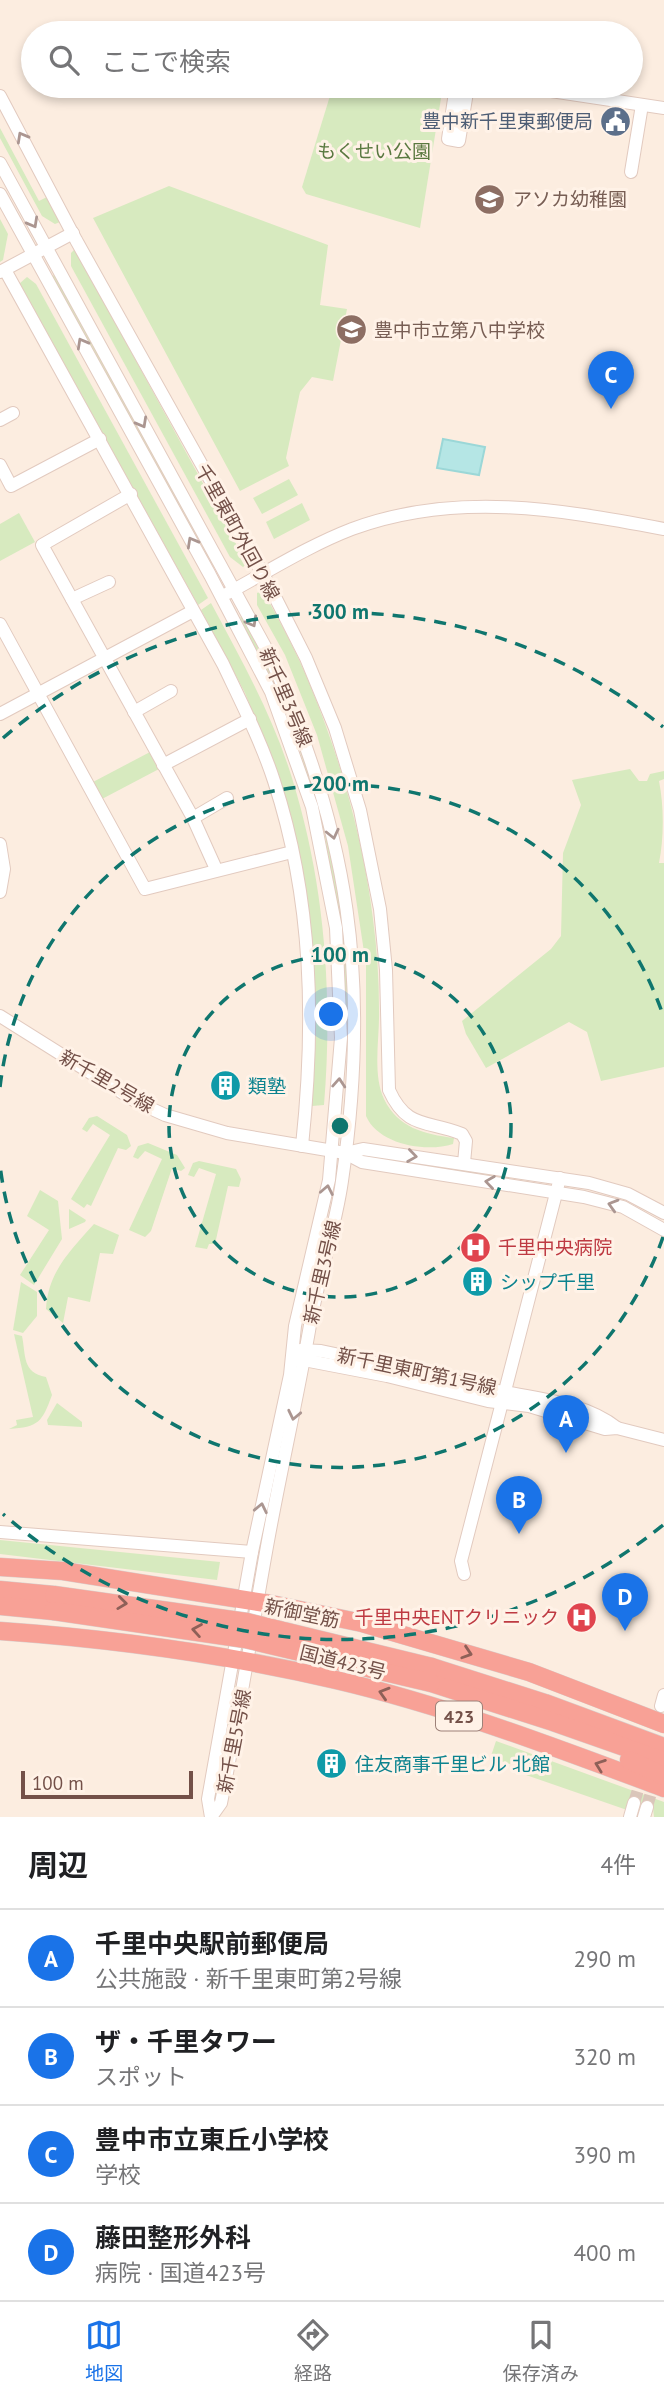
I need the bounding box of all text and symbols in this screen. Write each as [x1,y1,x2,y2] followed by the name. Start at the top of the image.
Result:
[21,21,643,98] search box
[45,41,83,79] icon: search
[101,45,231,78] text: ここで検索
[599,104,633,138] public building icon: 豊中新千里東郵便局
[422,109,593,133] place label: 豊中新千里東郵便局
[17,132,30,144] one-way arrow
[317,139,431,163] park label: もくせい公園
[473,182,507,216] school or university icon: アソカ幼稚園
[513,187,627,211] place label: アソカ幼稚園
[25,216,38,229] one-way arrow
[334,313,368,347] school or university icon: 豊中市立第八中学校
[374,318,545,342] place label: 豊中市立第八中学校
[77,337,90,350] one-way arrow
[588,351,634,409] pin: C
[134,416,147,428] one-way arrow
[191,460,285,604] street label: 千里東町外回り線
[187,537,200,549] one-way arrow
[311,598,369,625] text: 300 m
[244,615,257,627] one-way arrow
[254,644,318,750] street label: 新千里3号線
[311,770,369,797] text: 200 m
[325,828,339,840] one-way arrow
[311,941,369,968] text: 100 m
[314,997,348,1031] your location
[55,1044,159,1118] street label: 新千里2号線
[208,1069,242,1103] building icon: 類塾
[248,1074,286,1098] place label: 類塾
[331,1077,346,1088] one-way arrow
[328,1114,352,1138] centre of rings
[406,1148,418,1163] one-way arrow
[484,1175,496,1190] one-way arrow
[319,1184,334,1196] one-way arrow
[608,1198,620,1213] one-way arrow
[298,1218,346,1326] street label: 新千里3号線
[458,1230,492,1264] hospital icon: 千里中央病院
[498,1235,612,1259] place label: 千里中央病院
[460,1265,494,1299] building icon: シップ千里
[500,1270,595,1294] place label: シップ千里
[335,1342,499,1400] street label: 新千里東町第1号線
[543,1395,589,1453] pin: A
[288,1409,303,1421] one-way arrow
[496,1476,542,1534] pin: B
[252,1502,267,1514] one-way arrow
[602,1573,648,1631] pin: D
[262,1593,342,1633] street label: 新御堂筋
[116,1595,128,1610] one-way arrow
[565,1600,599,1634] hospital icon: 千里中央ENTクリニック
[354,1605,559,1629] place label: 千里中央ENTクリニック
[191,1623,203,1638] one-way arrow
[297,1640,389,1684] street label: 国道423号
[460,1645,473,1659] one-way arrow
[212,1687,256,1795] street label: 新千里5号線
[378,1687,390,1702] one-way arrow
[436,1702,482,1730] road number: 423
[315,1747,349,1781] building icon: 住友商事千里ビル 北館
[355,1752,550,1776] place label: 住友商事千里ビル 北館
[594,1759,606,1773] one-way arrow
[21,1768,192,1800] scale bar
[32,1771,84,1795] text: 100 m
[28,1845,88,1884] text: 周辺
[600,1850,636,1879] text: 4件
[95,1927,329,1960] text: 千里中央駅前郵便局
[44,1944,58,1973] text: A
[574,1944,636,1973] text: 290 m
[95,1964,402,1993] text: 公共施設 · 新千里東町第2号線
[95,2025,277,2058] text: ザ・千里タワー
[44,2042,58,2071] text: B
[574,2042,636,2071] text: 320 m
[95,2062,187,2091] text: スポット
[95,2123,329,2156] text: 豊中市立東丘小学校
[45,2140,57,2169] text: C
[574,2140,636,2169] text: 390 m
[95,2160,141,2189] text: 学校
[95,2221,251,2254] text: 藤田整形外科
[44,2238,58,2267] text: D
[574,2238,636,2267] text: 400 m
[95,2258,266,2287] text: 病院 · 国道423号
[85,2316,123,2385] tab: 地図
[294,2316,332,2385] tab: 経路
[503,2316,579,2385] tab: 保存済み

